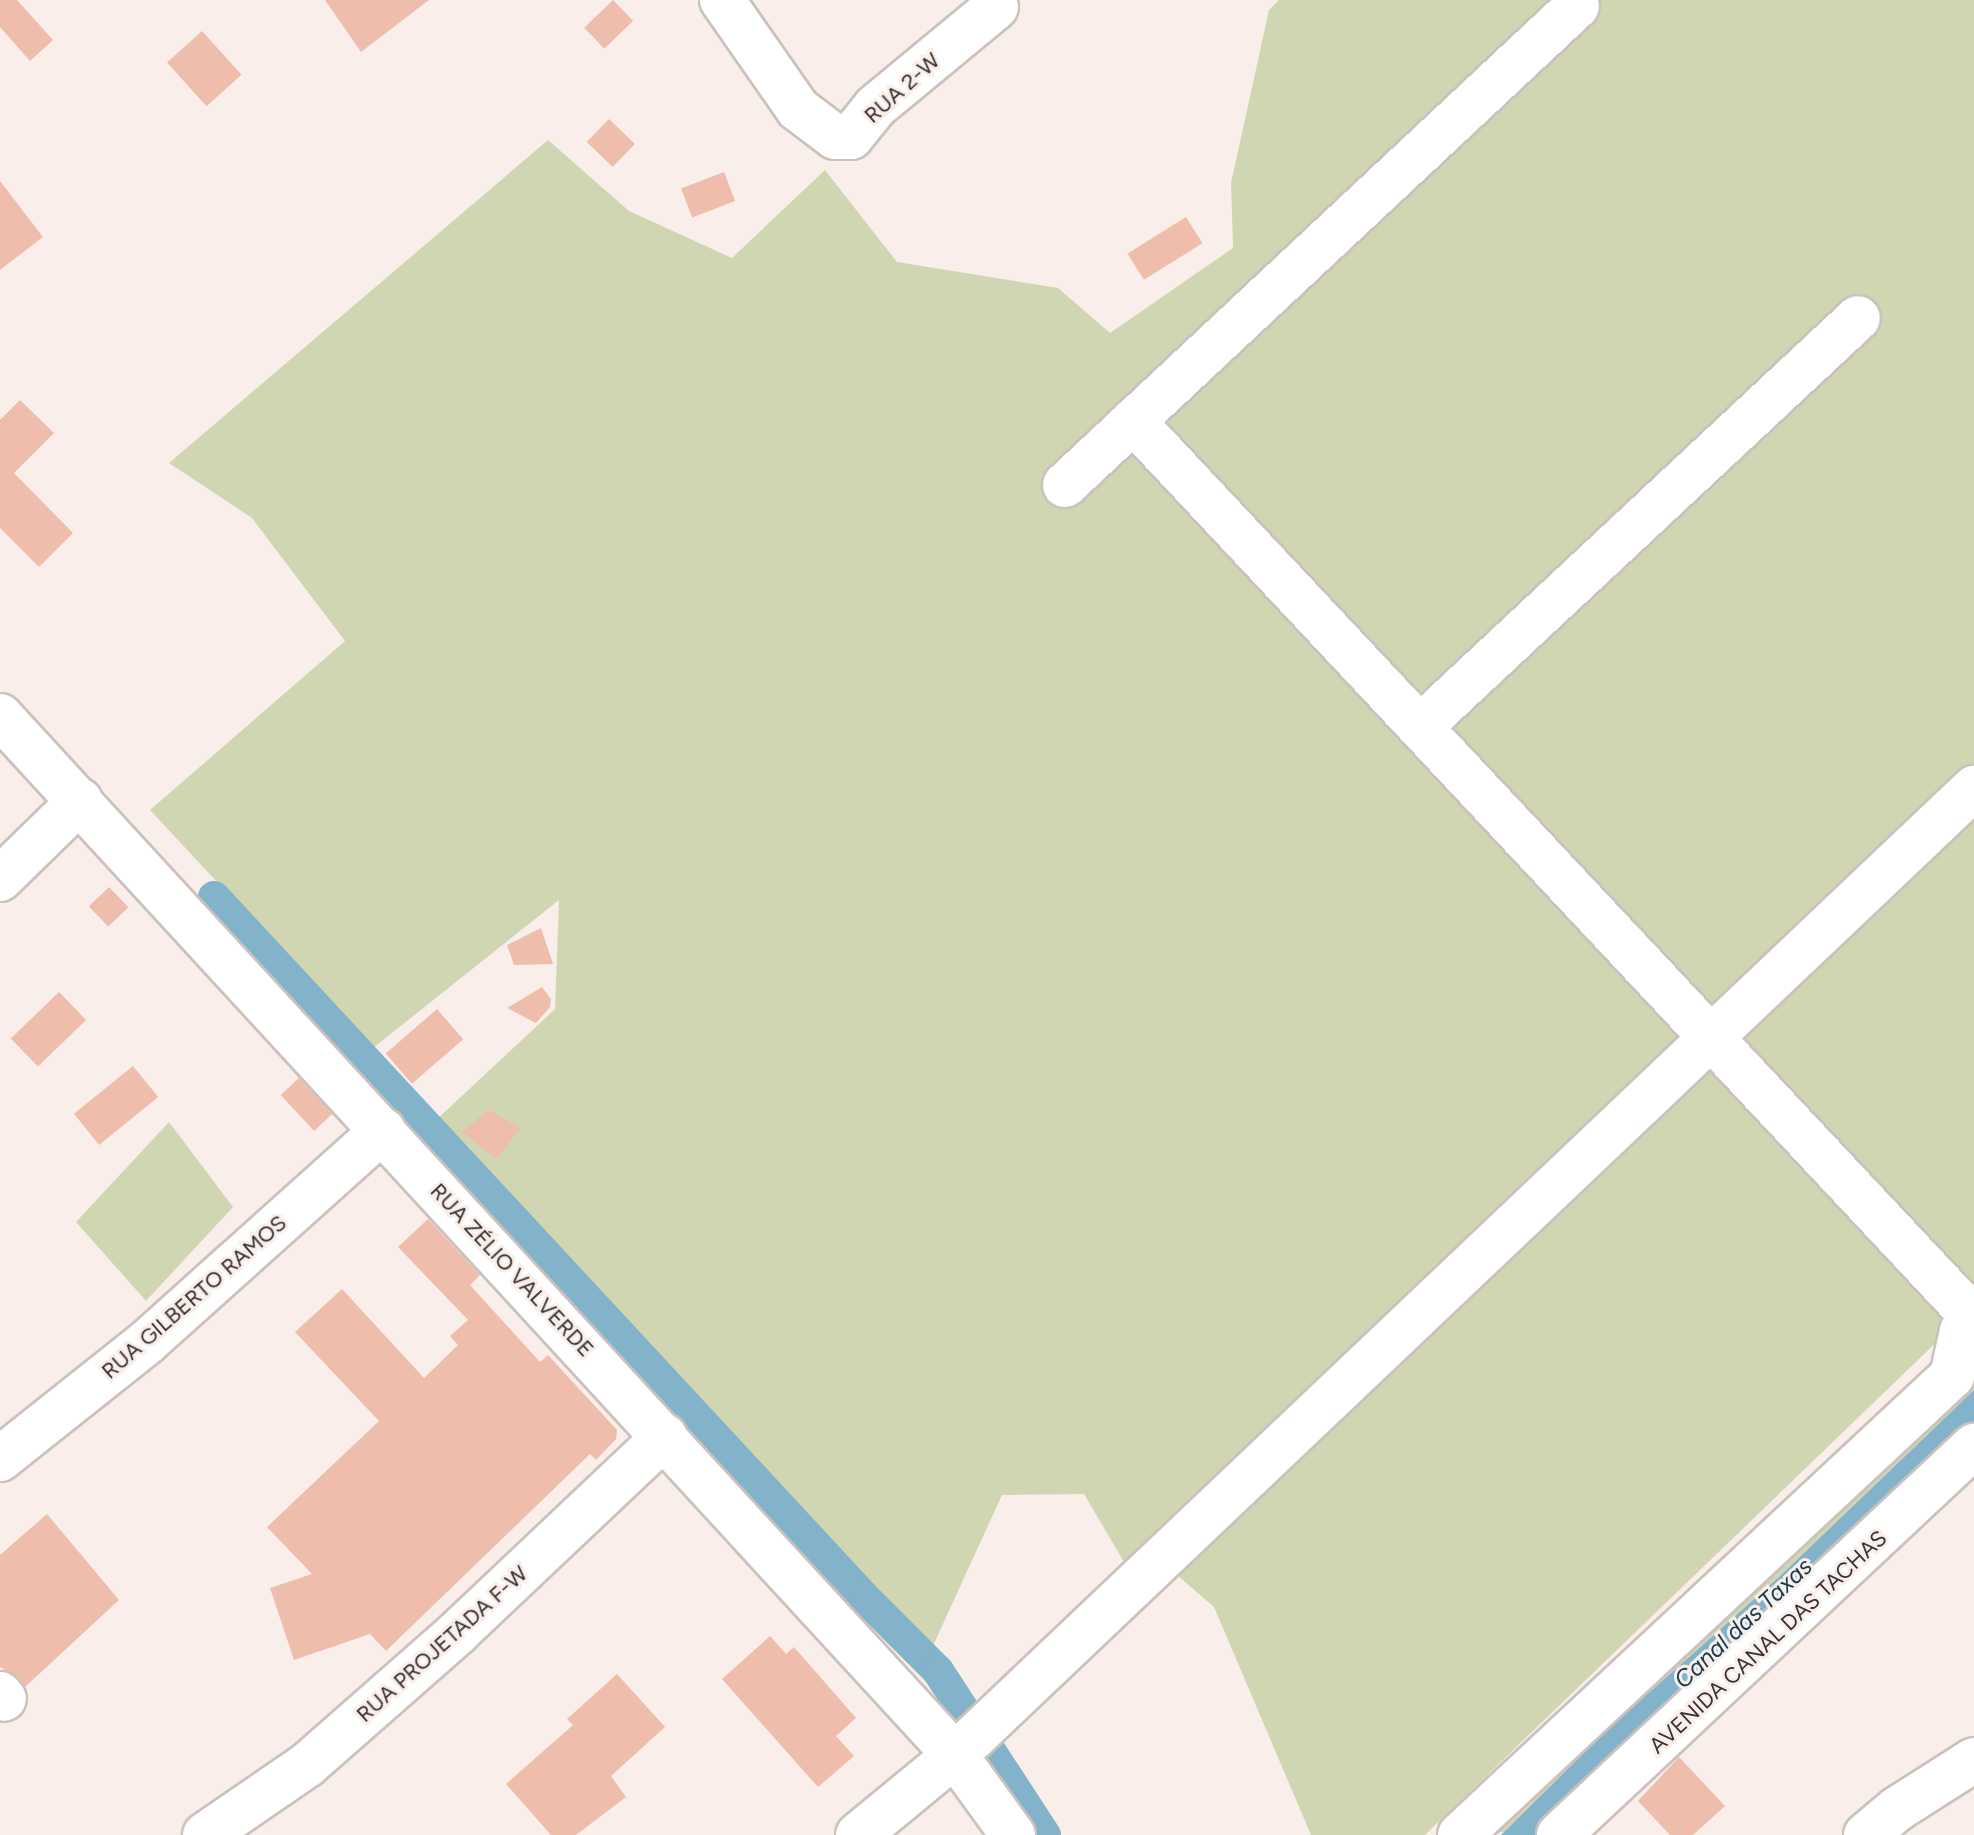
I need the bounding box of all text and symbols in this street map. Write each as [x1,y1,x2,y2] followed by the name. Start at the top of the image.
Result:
[859,47,945,129] street label: RUA 2-W
[425,1178,599,1362] street label: RUA ZÉLIO VALVERDE
[96,1210,292,1384] street label: RUA GILBERTO RAMOS
[1644,1525,1892,1759] street label: AVENIDA CANAL DAS TACHAS
[1668,1552,1818,1694] water label: Canal das Taxas
[351,1560,533,1728] street label: RUA PROJETADA F-W

